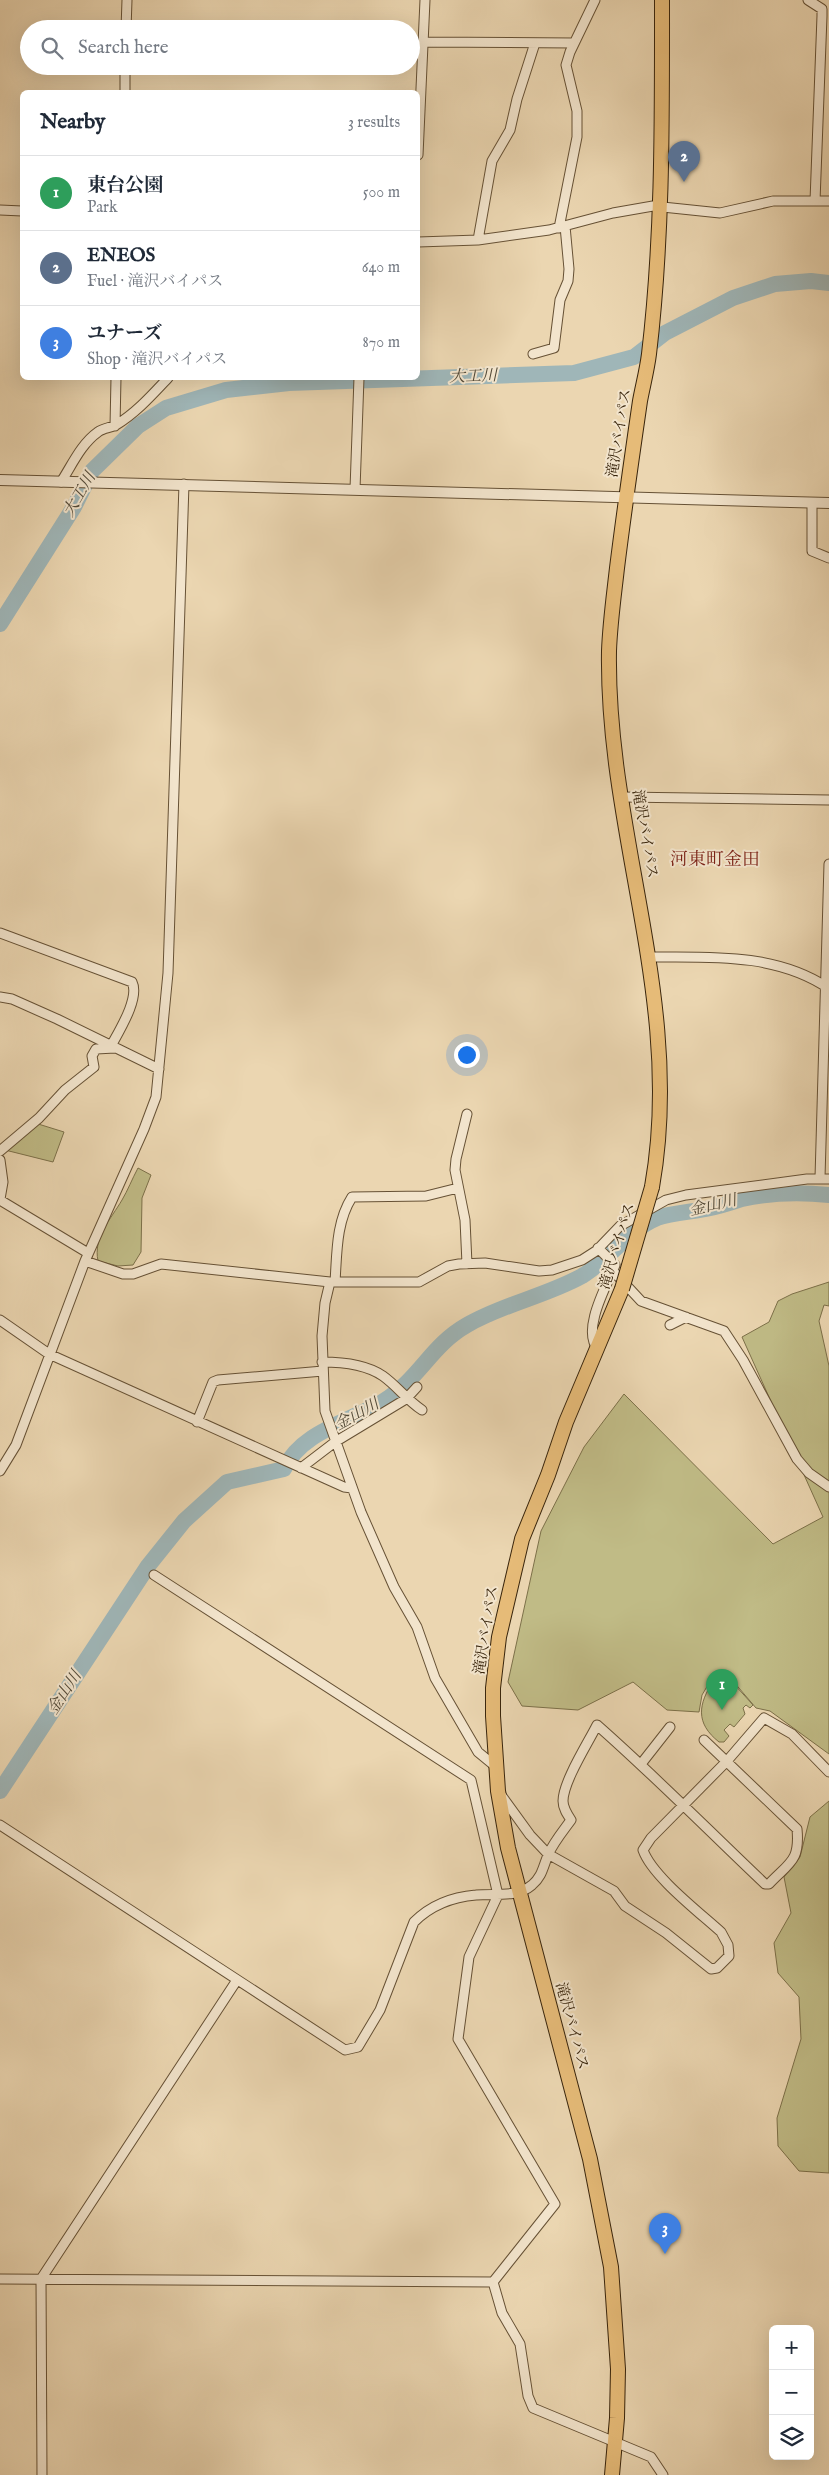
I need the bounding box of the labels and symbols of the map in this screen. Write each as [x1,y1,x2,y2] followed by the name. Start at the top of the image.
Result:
[668,141,700,182] pin: 2
[449,366,499,388] water label: 大工川
[603,387,635,479] street label: 滝沢バイパス
[59,467,102,521] water label: 大工川
[628,788,662,880] street label: 滝沢バイパス
[670,849,760,872] district label: 河東町金田
[454,1042,480,1068] your location
[687,1190,741,1221] water label: 金山川
[595,1200,639,1292] street label: 滝沢バイパス
[331,1394,385,1435] water label: 金山川
[470,1584,502,1676] street label: 滝沢バイパス
[44,1666,88,1719] water label: 金山川
[706,1669,738,1710] pin: 1
[551,1980,593,2072] street label: 滝沢バイパス
[649,2213,681,2254] pin: 3

